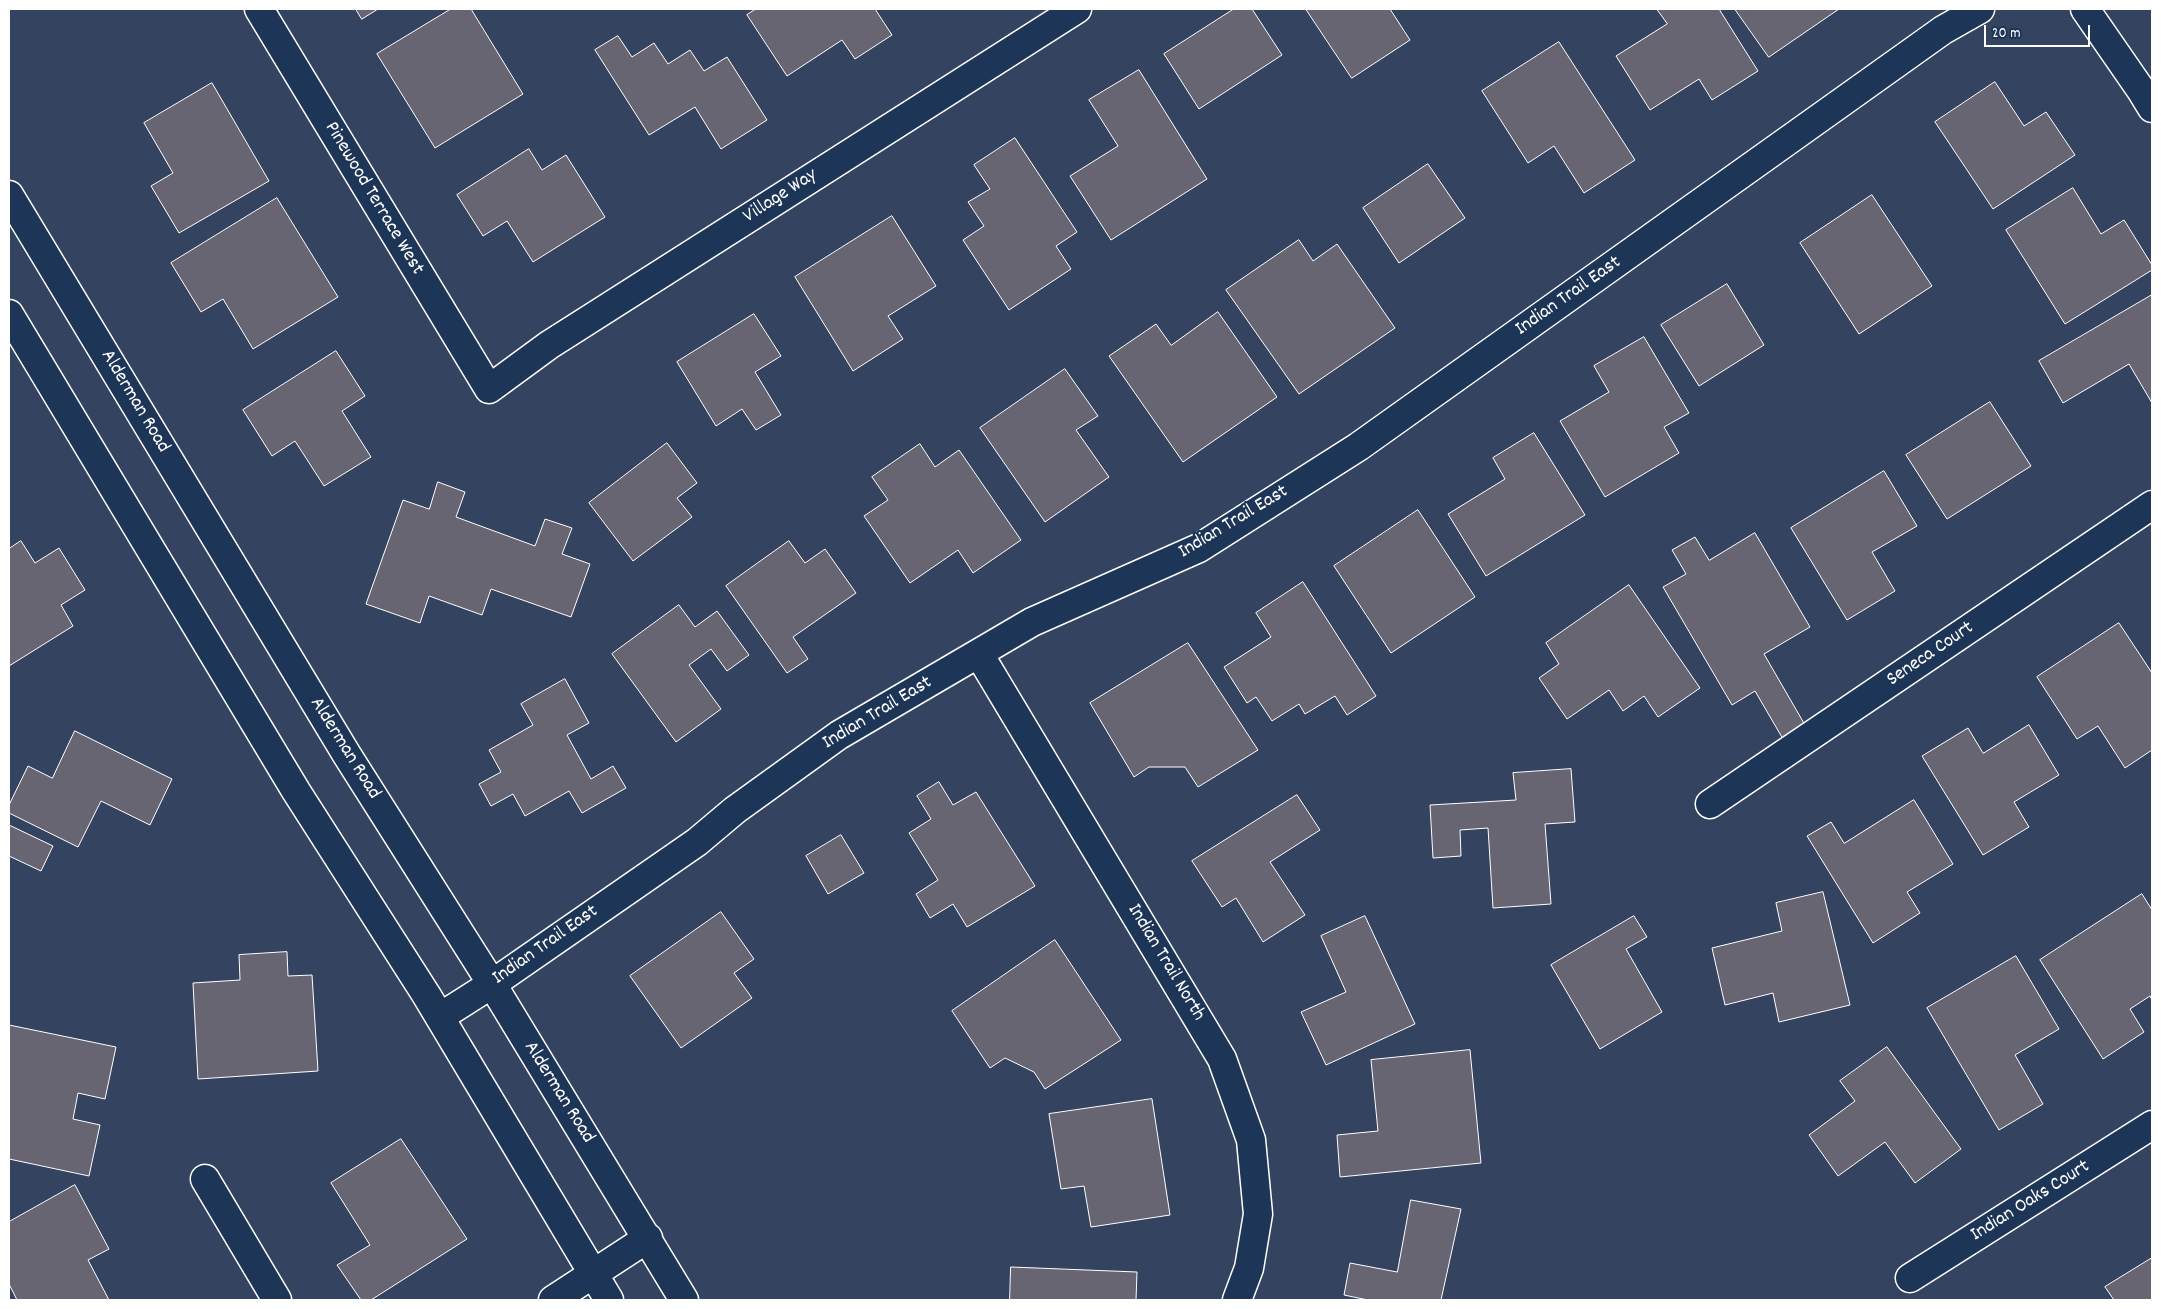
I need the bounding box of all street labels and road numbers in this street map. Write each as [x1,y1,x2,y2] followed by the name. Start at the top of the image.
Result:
[318,118,428,280] street label: Pinewood Terrace West
[740,164,822,230] street label: Village Way
[1511,252,1627,342] street label: Indian Trail East
[94,346,174,458] street label: Alderman Road
[1175,481,1293,565] street label: Indian Trail East
[1883,617,1979,693] street label: Seneca Court
[819,672,937,756] street label: Indian Trail East
[303,694,385,804] street label: Alderman Road
[1121,900,1209,1026] street label: Indian Trail North
[488,901,604,991] street label: Indian Trail East
[517,1038,599,1148] street label: Alderman Road
[1967,1156,2095,1248] street label: Indian Oaks Court

